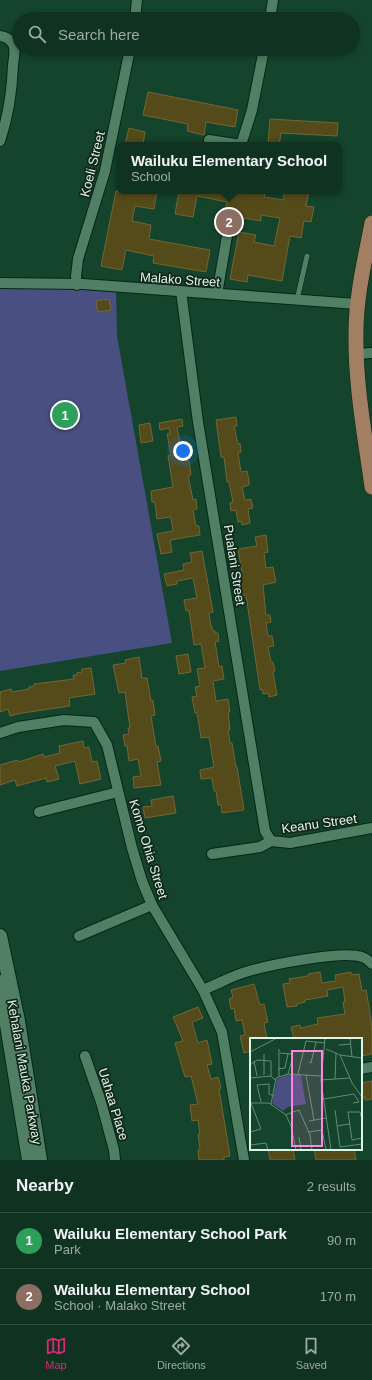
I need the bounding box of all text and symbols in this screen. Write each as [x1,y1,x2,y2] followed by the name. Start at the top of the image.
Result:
[12,12,360,56] search box
[26,23,48,45] icon: search
[58,26,140,43] text: Search here
[77,129,108,199] street label: Koeli Street
[116,142,342,194] popup
[131,152,327,169] text: Wailuku Elementary School
[131,169,171,184] text: School
[216,207,242,237] pin: 2
[139,269,221,290] street label: Malako Street
[52,400,78,430] pin: 1
[173,441,193,461] your location
[221,524,248,607] street label: Pualani Street
[126,798,171,901] street label: Komo Ohia Street
[280,811,358,836] street label: Keanu Street
[4,999,45,1146] street label: Kehalani Mauka Parkway
[250,1038,362,1150] inset map
[95,1066,132,1142] street label: Uahaa Place
[16,1176,74,1195] text: Nearby
[307,1179,356,1194] text: 2 results
[54,1225,287,1242] text: Wailuku Elementary School Park
[25,1233,33,1248] text: 1
[327,1233,356,1248] text: 90 m
[54,1242,81,1257] text: Park
[54,1281,250,1298] text: Wailuku Elementary School
[25,1289,33,1304] text: 2
[320,1289,356,1304] text: 170 m
[54,1298,186,1313] text: School · Malako Street
[45,1335,67,1371] tab: Map
[157,1335,206,1371] tab: Directions
[296,1335,327,1371] tab: Saved

